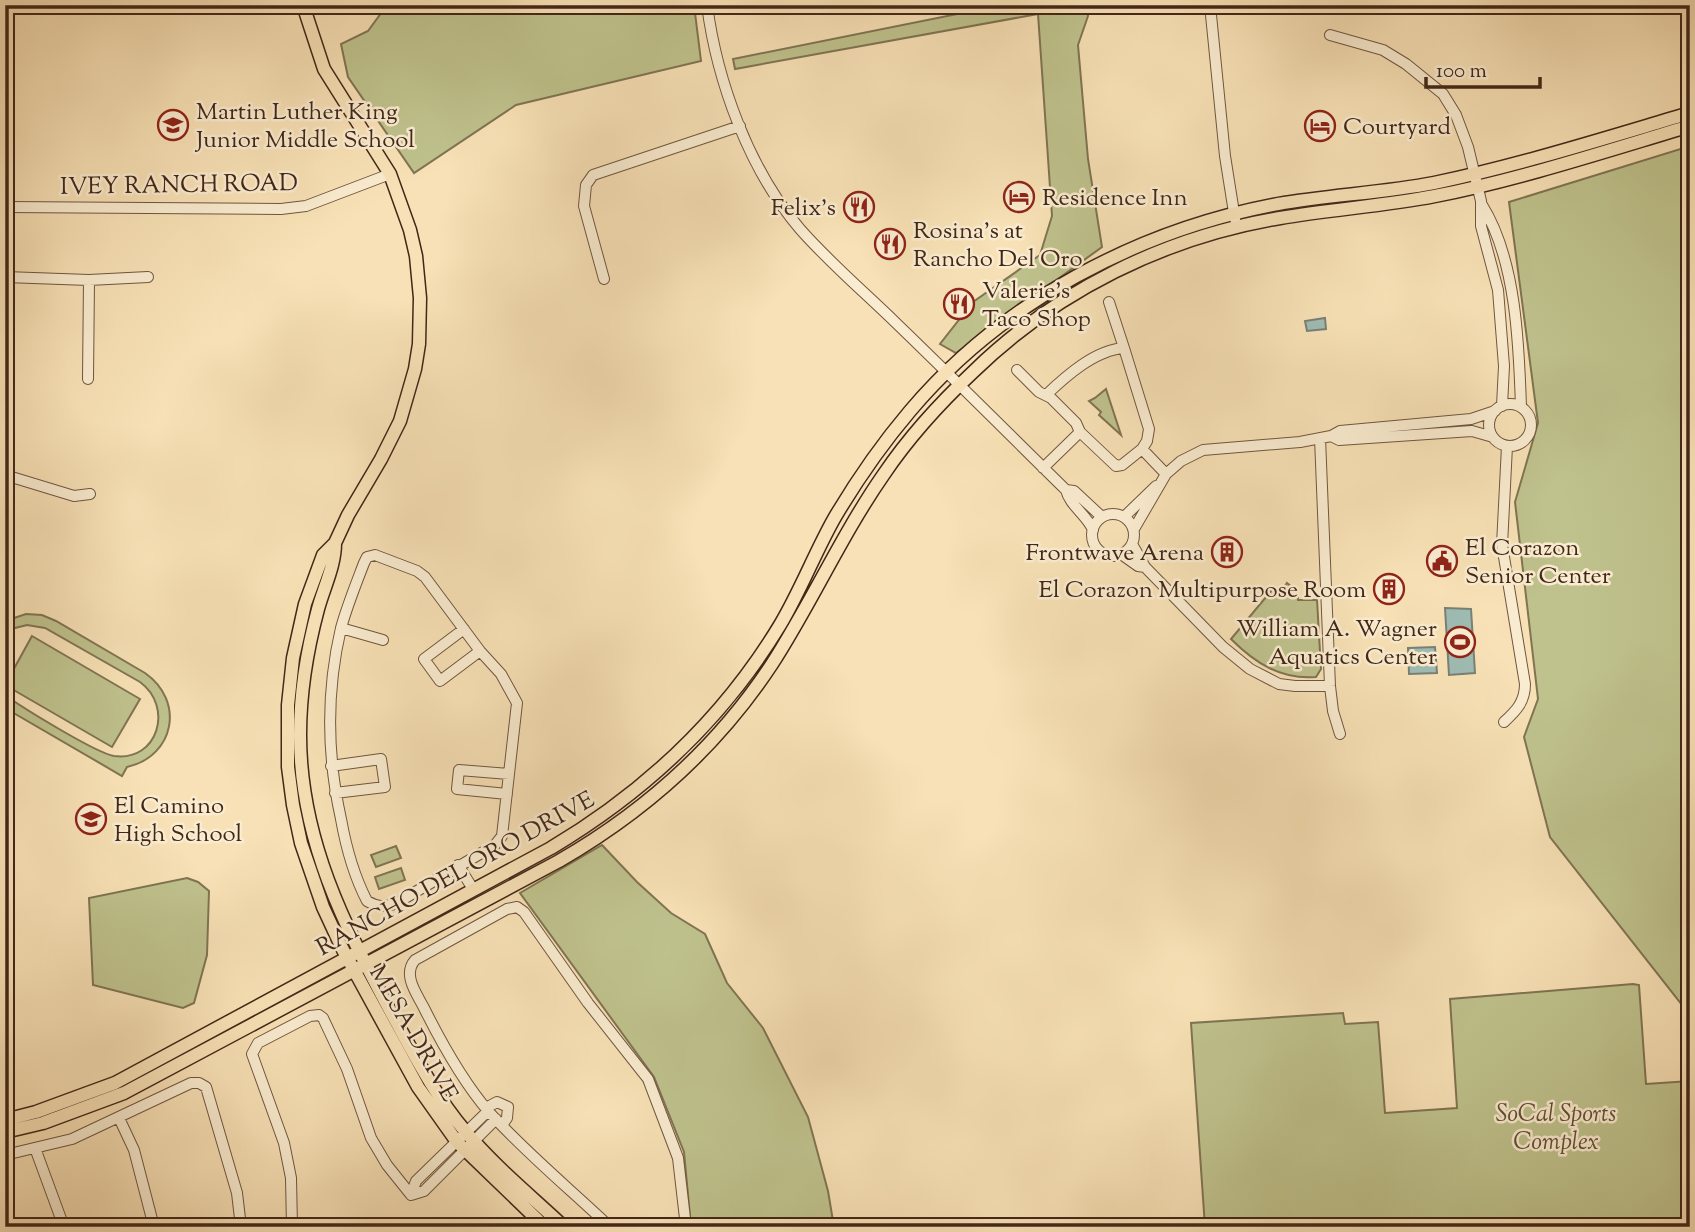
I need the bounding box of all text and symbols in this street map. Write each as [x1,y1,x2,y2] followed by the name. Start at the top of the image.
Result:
[1426,46,1539,90] scale bar
[1436,57,1487,87] text: 100 m
[194,96,415,158] place label: Martin Luther King Junior Middle School
[156,108,190,142] school or university icon: Martin Luther King Junior Middle School
[1303,109,1337,143] hotel icon: Courtyard
[1343,111,1452,145] place label: Courtyard
[60,167,298,205] street label: IVEY RANCH ROAD
[1002,180,1036,214] hotel icon: Residence Inn
[1042,182,1188,216] place label: Residence Inn
[842,190,876,224] restaurant icon: Felix's
[771,192,836,226] place label: Felix's
[913,215,1083,277] place label: Rosina's at Rancho Del Oro
[873,227,907,261] restaurant icon: Rosina's at Rancho Del Oro
[982,275,1091,337] place label: Valerie's Taco Shop
[942,287,976,321] restaurant icon: Valerie's Taco Shop
[1465,532,1611,594] place label: El Corazon Senior Center
[1210,535,1244,569] building icon: Frontwave Arena
[1026,537,1204,571] place label: Frontwave Arena
[1425,544,1459,578] public building icon: El Corazon Senior Center
[1372,572,1406,606] building icon: El Corazon Multipurpose Room
[1038,574,1366,608] place label: El Corazon Multipurpose Room
[1236,613,1437,675] place label: William A. Wagner Aquatics Center
[1443,625,1477,659] sports icon: William A. Wagner Aquatics Center
[311,784,602,966] street label: RANCHO DEL ORO DRIVE
[114,790,243,852] place label: El Camino High School
[74,802,108,836] school or university icon: El Camino High School
[359,959,465,1109] street label: MESA DRIVE
[1496,1098,1616,1160] park label: SoCal Sports Complex

